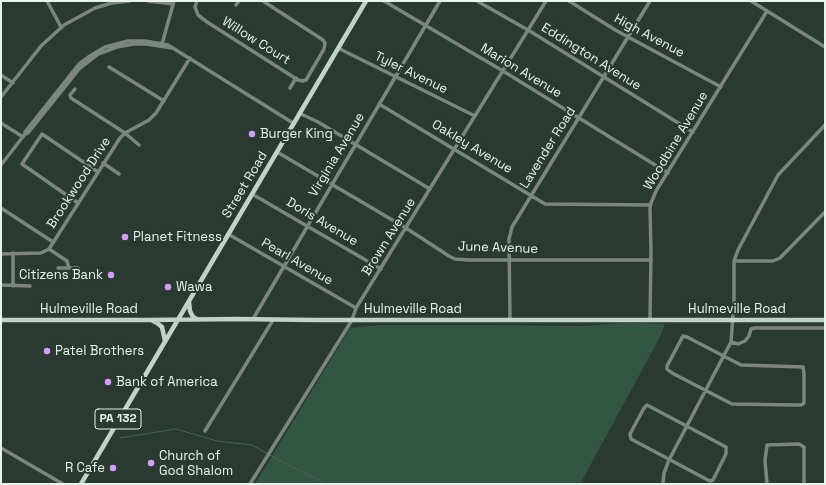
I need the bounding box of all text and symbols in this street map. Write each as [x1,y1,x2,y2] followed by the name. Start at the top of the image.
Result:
[611,11,687,61] street label: High Avenue
[219,14,293,68] street label: Willow Court
[538,20,644,94] street label: Eddington Avenue
[478,41,564,101] street label: Marion Avenue
[372,49,450,97] street label: Tyler Avenue
[640,89,712,193] street label: Woodbine Avenue
[517,104,579,192] street label: Lavender Road
[306,110,368,200] street label: Virginia Avenue
[429,117,515,177] street label: Oakley Avenue
[260,126,333,142] place label: Burger King
[247,129,257,139] marker: Burger King
[44,134,114,232] street label: Brookwood Drive
[219,149,271,221] street label: Street Road
[283,194,361,250] street label: Doris Avenue
[359,195,419,279] street label: Brown Avenue
[133,229,222,245] place label: Planet Fitness
[120,232,130,242] marker: Planet Fitness
[258,235,336,289] street label: Pearl Avenue
[458,239,538,257] street label: June Avenue
[19,267,103,283] place label: Citizens Bank
[106,270,116,280] marker: Citizens Bank
[176,279,212,295] place label: Wawa
[163,282,173,292] marker: Wawa
[40,301,138,317] street label: Hulmeville Road
[364,301,462,317] street label: Hulmeville Road
[688,301,786,317] street label: Hulmeville Road
[55,343,144,359] place label: Patel Brothers
[42,346,52,356] marker: Patel Brothers
[116,374,218,390] place label: Bank of America
[103,377,113,387] marker: Bank of America
[95,409,141,429] road number: PA 132
[159,448,233,479] place label: Church of God Shalom
[146,458,156,468] marker: Church of God Shalom
[65,460,105,476] place label: R Cafe
[108,463,118,473] marker: R Cafe

